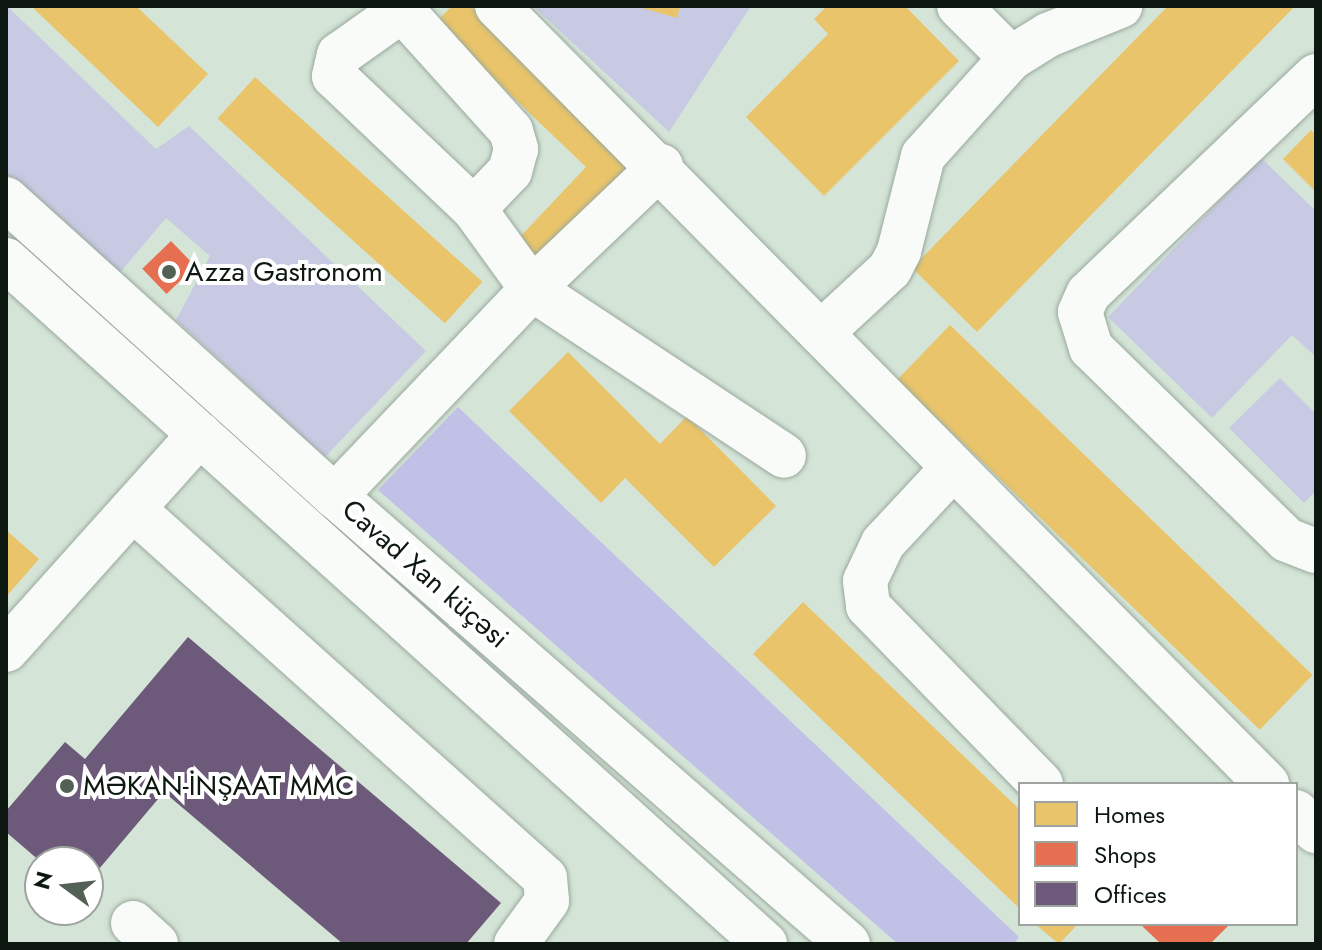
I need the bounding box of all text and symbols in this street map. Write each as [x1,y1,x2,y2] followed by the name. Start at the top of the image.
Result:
[185,255,383,289] place label: Azza Gastronom
[160,263,178,281] marker: Azza Gastronom
[335,493,515,655] street label: Cavad Xan küçəsi
[83,769,354,803] place label: MƏKAN-İNŞAAT MMC
[58,777,76,795] marker: MƏKAN-İNŞAAT MMC
[1018,782,1298,926] legend
[1094,797,1165,832] text: Homes
[1094,837,1156,872] text: Shops
[24,846,104,926] north arrow
[25,868,60,893] text: N
[1094,877,1166,912] text: Offices

